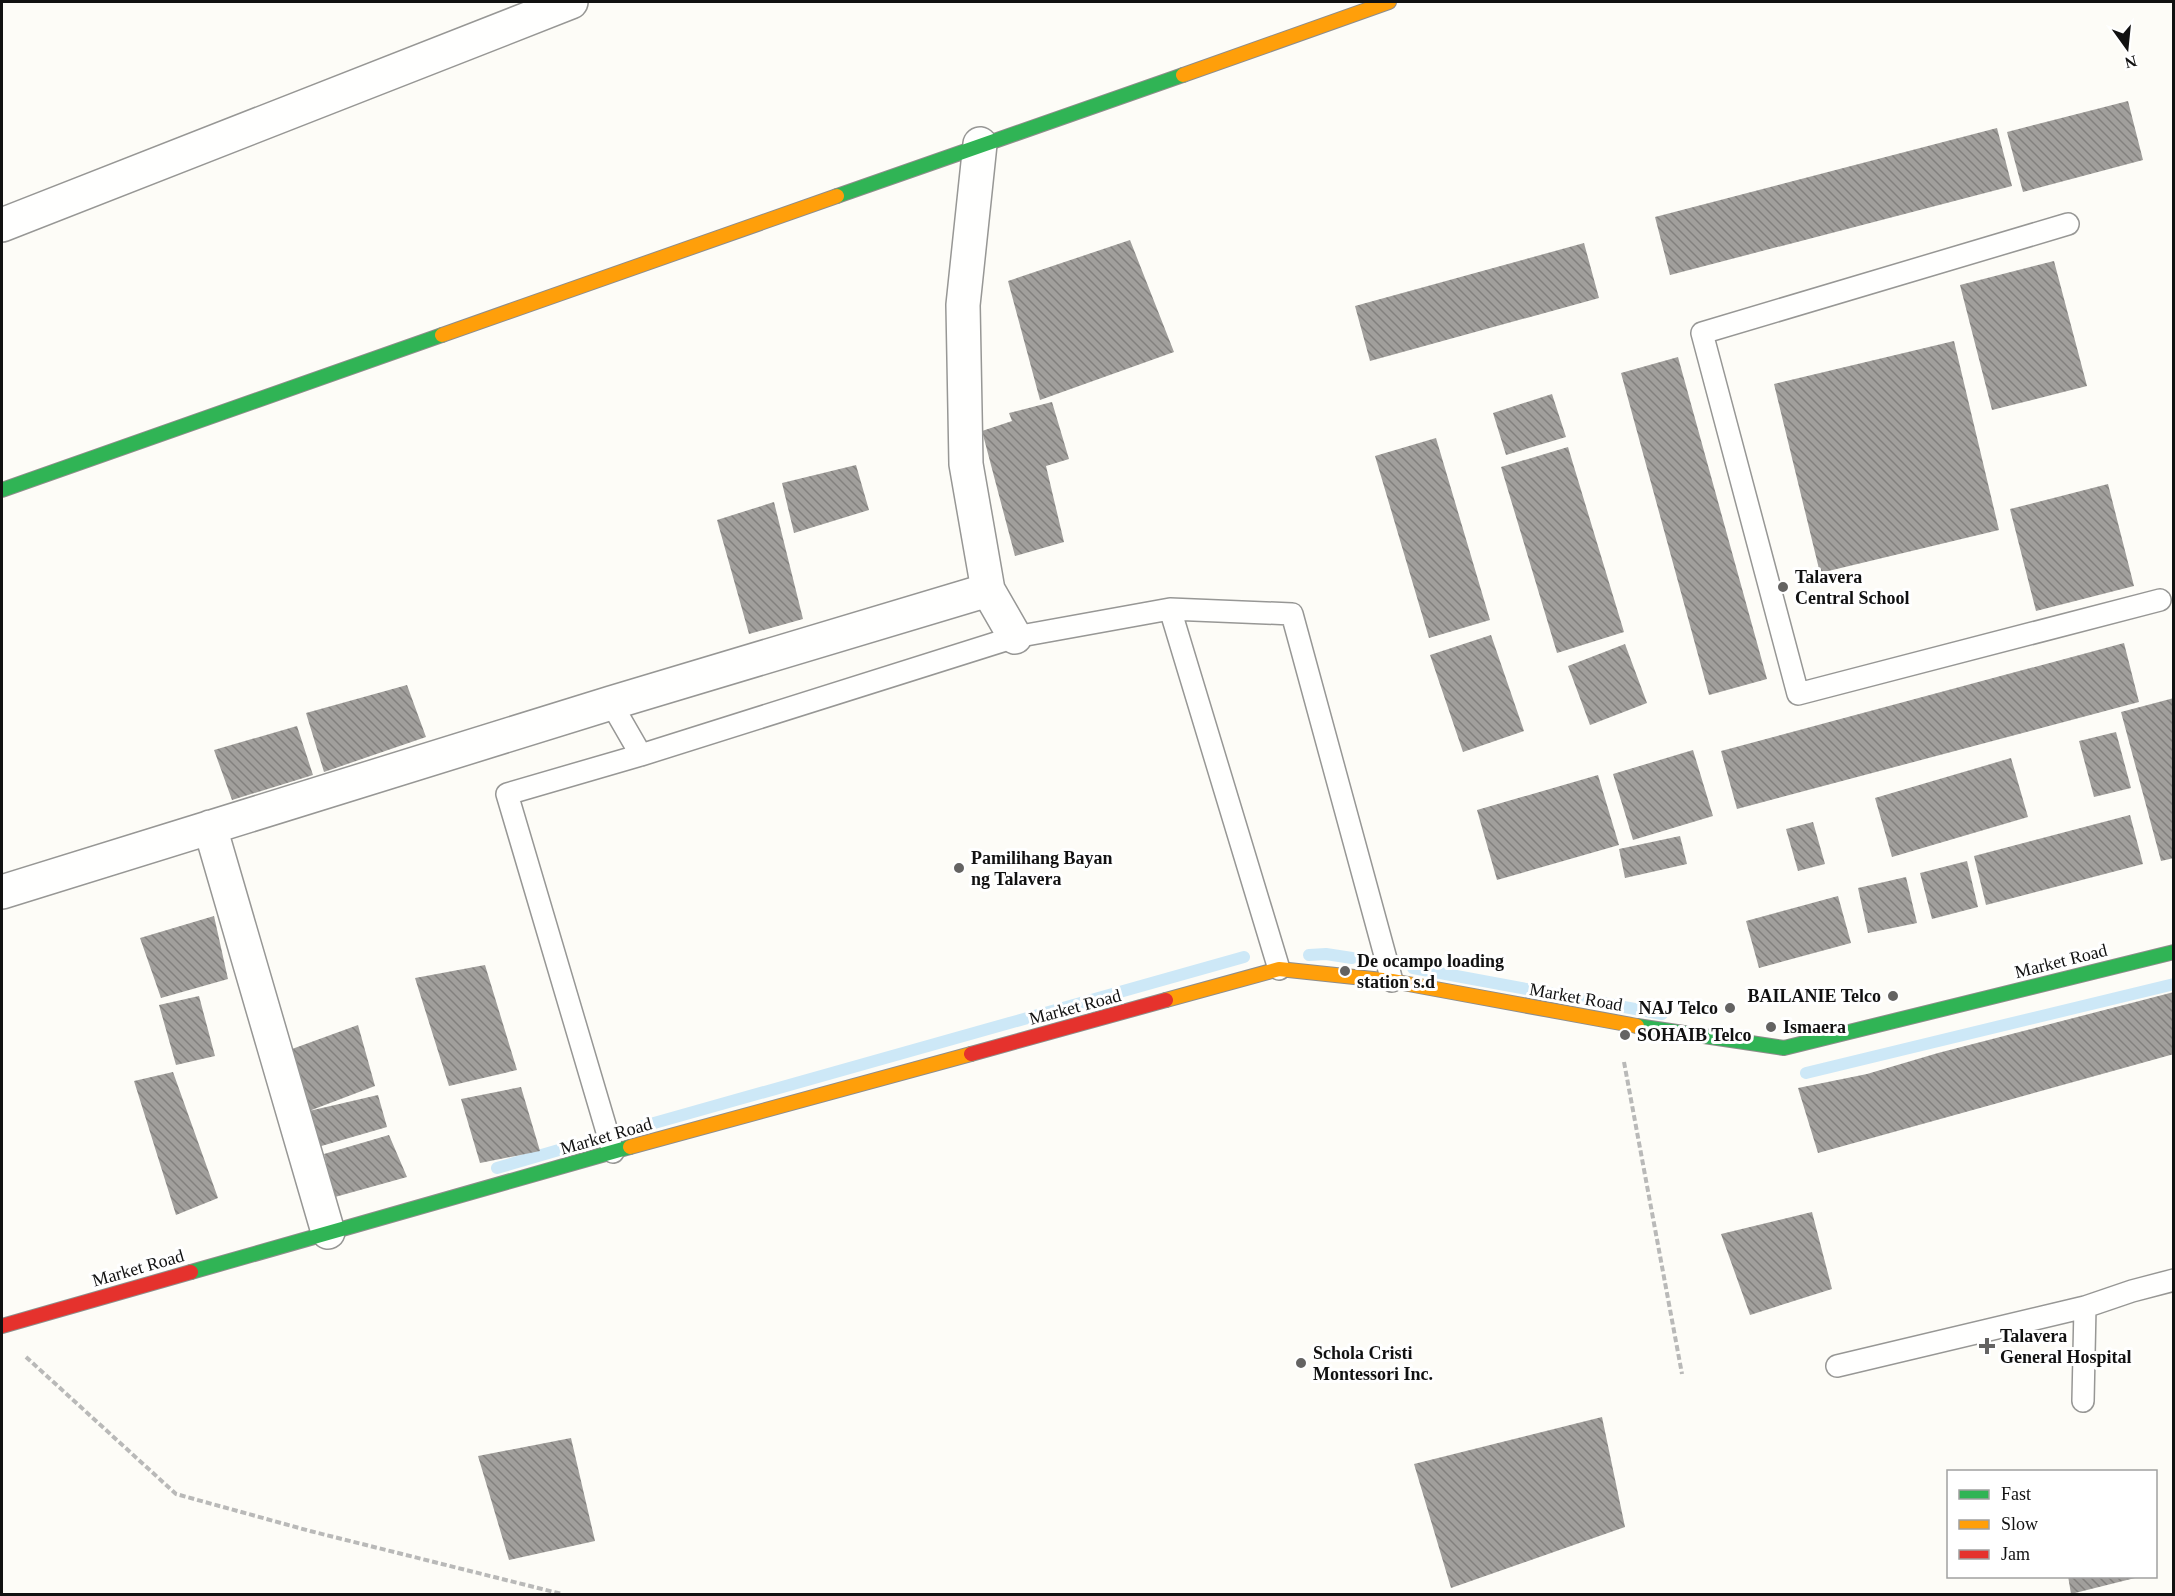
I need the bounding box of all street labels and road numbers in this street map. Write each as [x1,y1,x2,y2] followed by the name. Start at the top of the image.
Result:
[2013,940,2109,982] street label: Market Road
[1528,979,1624,1015] street label: Market Road
[1027,985,1123,1029] street label: Market Road
[558,1113,654,1159] street label: Market Road
[90,1245,186,1291] street label: Market Road

